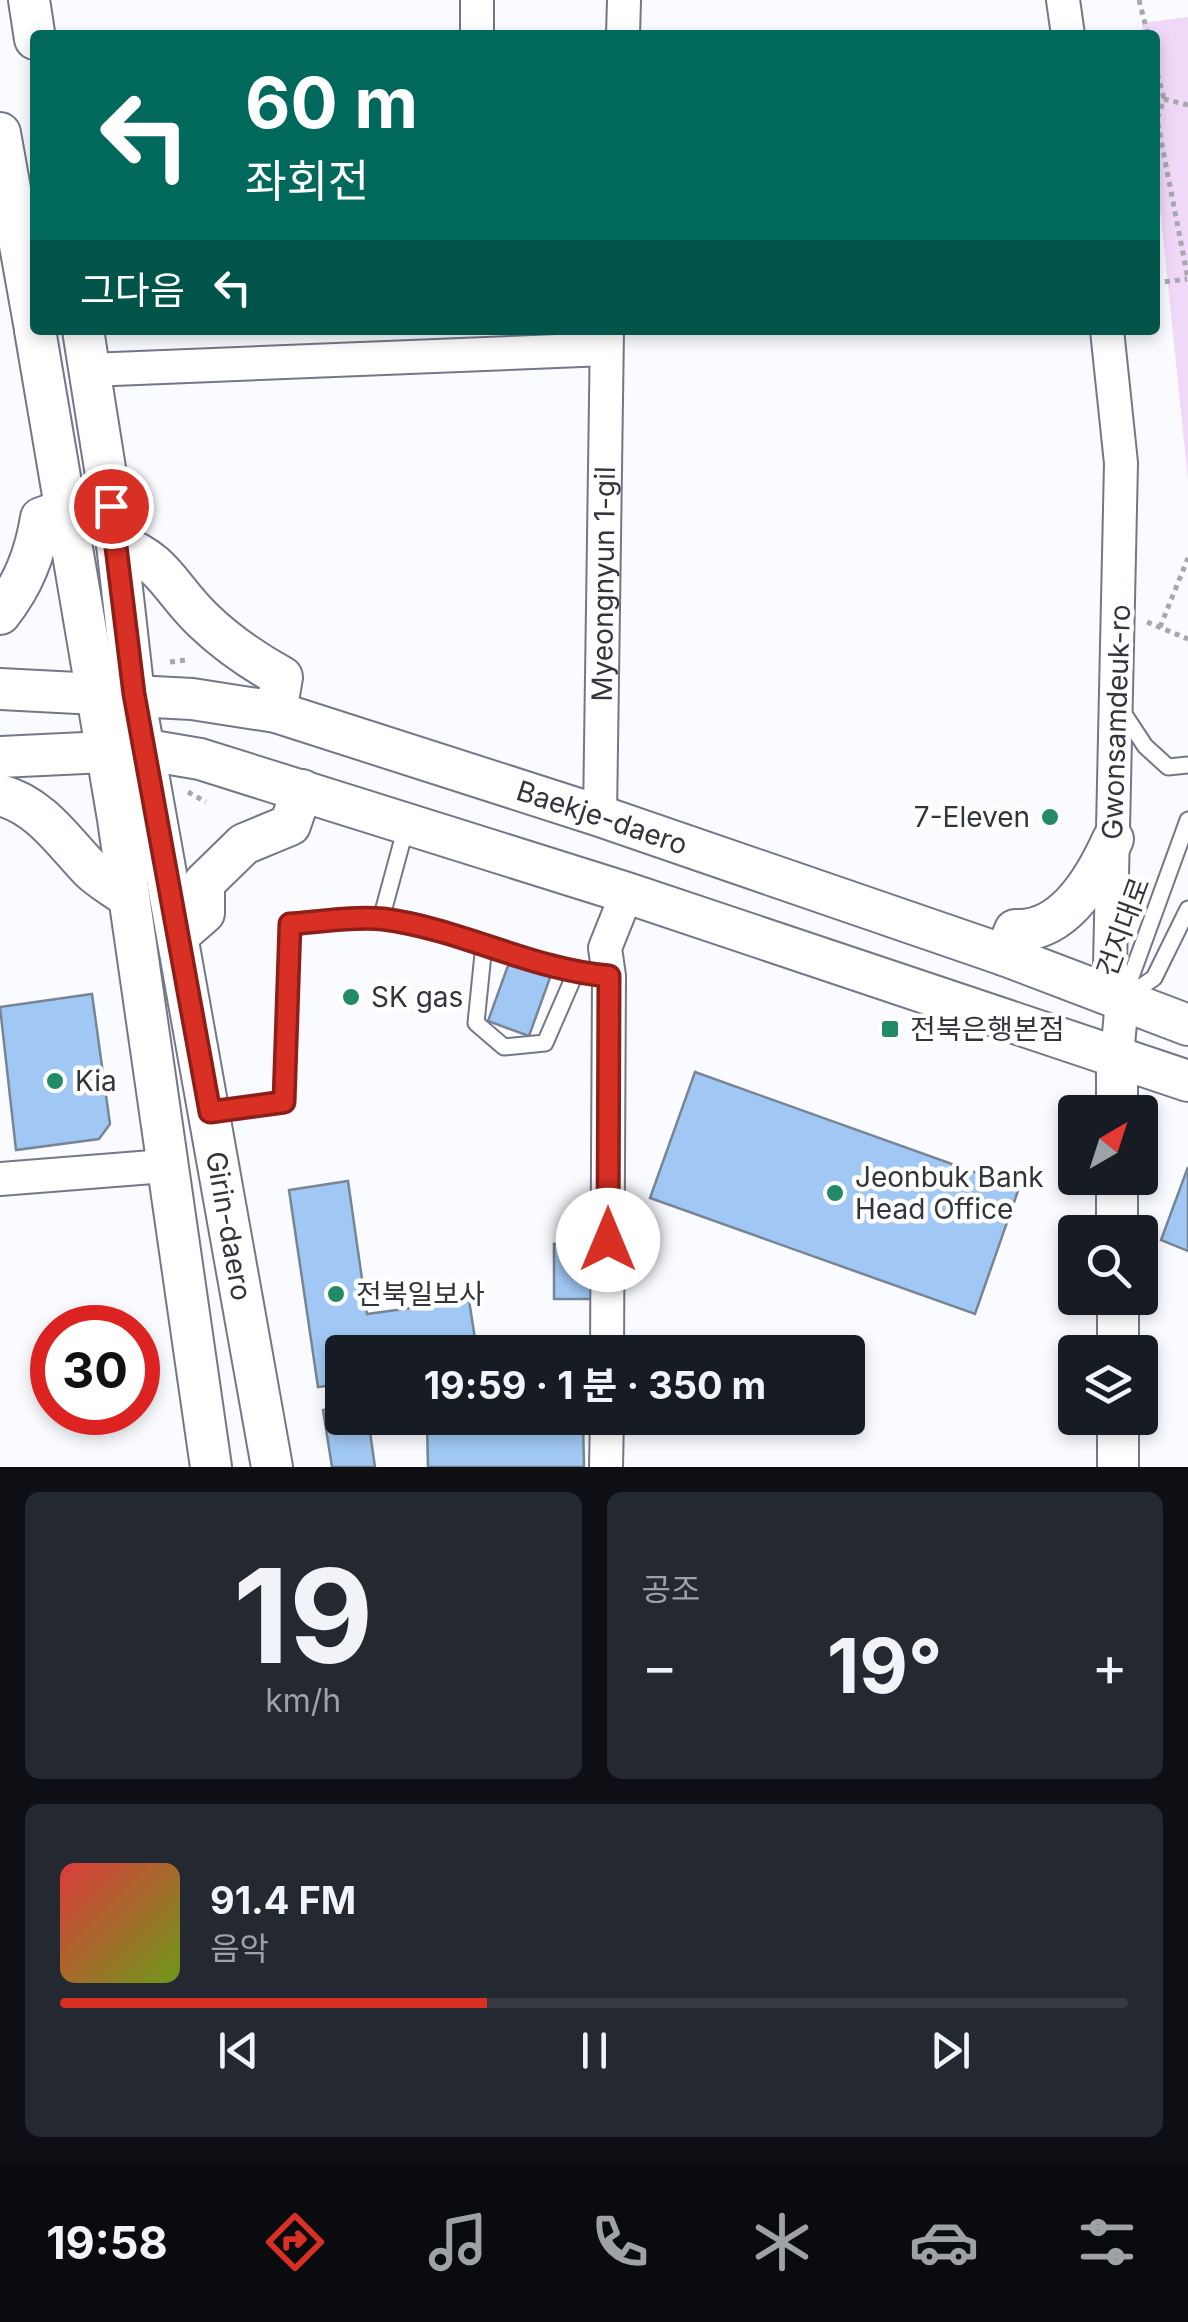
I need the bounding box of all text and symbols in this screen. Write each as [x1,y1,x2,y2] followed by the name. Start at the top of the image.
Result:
[245,60,418,145] text: 60 m
[80,70,210,200] icon: left
[245,153,369,208] text: 좌회전
[205,260,260,315] icon: left
[80,267,185,313] text: 그다음
[69,464,154,549] pin
[585,466,622,702] street label: Myeongnyun 1-gil
[84,479,139,534] icon: arrive
[1095,604,1137,840] street label: Gwonsamdeuk-ro
[512,773,692,862] street label: Baekje-daero
[914,800,1030,834] place label: 7-Eleven
[1039,806,1061,828] marker: 7-Eleven
[1089,873,1157,981] street label: 건지대로
[371,980,463,1014] place label: SK gas
[340,986,362,1008] marker: SK gas
[910,1012,1065,1046] place label: 전북은행본점
[879,1018,901,1040] marker: 전북은행본점
[75,1064,117,1098] place label: Kia
[44,1070,66,1092] marker: Kia
[1058,1095,1158,1195] north arrow
[1058,1095,1158,1435] map controls
[199,1149,259,1303] street label: Girin-daero
[855,1160,1044,1226] place label: Jeonbuk Bank Head Office
[824,1182,846,1204] marker: Jeonbuk Bank Head Office
[556,1188,660,1292] position arrow
[1058,1215,1158,1315] button: search
[356,1277,485,1311] place label: 전북일보사
[325,1283,347,1305] marker: 전북일보사
[30,1305,160,1435] speed limit sign: 30
[1058,1335,1158,1435] button: layers
[424,1362,766,1408] text: 19:59 · 1 분 · 350 m
[233,1537,373,1694] text: 19
[642,1570,700,1609] text: 공조
[827,1620,943,1711] text: 19°
[642,1633,678,1699] text: −
[1092,1633,1128,1699] text: +
[265,1681,341,1720] text: km/h
[210,1877,356,1923] text: 91.4 FM
[210,1929,269,1968] text: 음악
[211,2023,266,2078] icon: previous
[567,2023,622,2078] icon: pause
[923,2023,978,2078] icon: next
[260,2207,330,2277] icon: directions
[423,2207,493,2277] icon: music
[585,2207,655,2277] icon: phone
[747,2207,817,2277] icon: climate
[909,2207,979,2277] icon: car
[1072,2207,1142,2277] icon: filters
[46,2215,168,2270] text: 19:58

